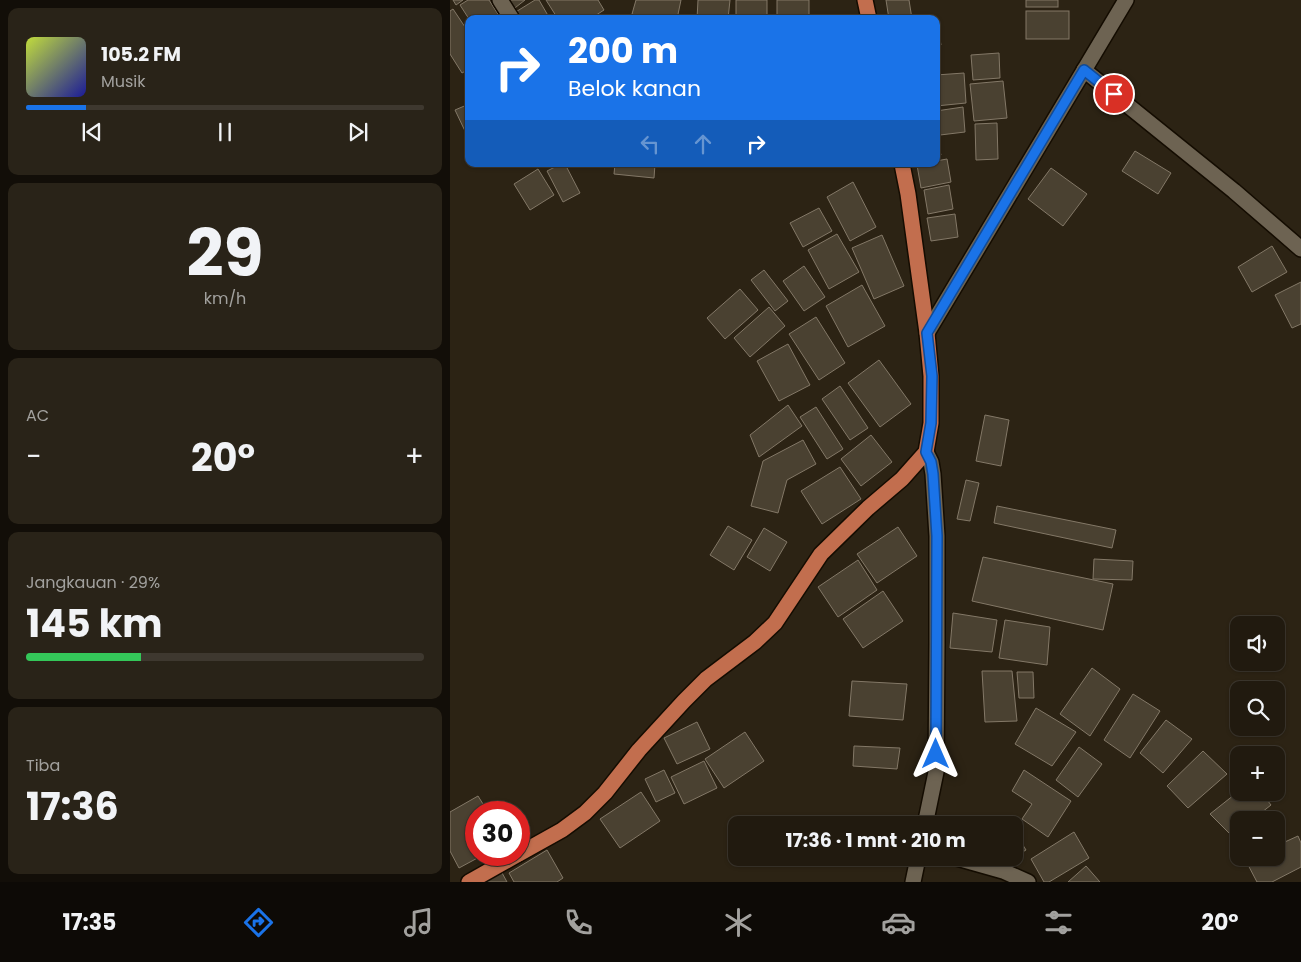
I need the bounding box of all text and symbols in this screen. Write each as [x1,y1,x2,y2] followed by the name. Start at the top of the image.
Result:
[568,26,678,75] text: 200 m
[485,35,550,100] icon: right
[101,41,181,68] text: 105.2 FM
[101,70,146,93] text: Musik
[568,73,701,104] text: Belok kanan
[1093,73,1135,115] pin
[1100,80,1128,108] icon: arrive
[78,118,106,146] icon: previous
[211,118,239,146] icon: pause
[344,118,372,146] icon: next
[636,130,664,158] icon: left
[689,130,717,158] icon: ahead
[742,130,770,158] icon: right
[186,208,264,299] text: 29
[204,287,246,310] text: km/h
[26,404,49,427] text: AC
[191,431,255,484] text: 20°
[26,437,41,476] text: −
[405,437,424,476] text: +
[26,571,160,594] text: Jangkauan · 29%
[26,597,163,650] text: 145 km
[1230,616,1285,866] map controls
[1230,616,1285,671] button: sound
[1230,681,1285,736] button: search
[909,727,961,779] position arrow
[1230,746,1285,801] button: +
[26,754,60,777] text: Tiba
[26,780,119,833] text: 17:36
[465,801,530,866] speed limit sign: 30
[1230,811,1285,866] button: −
[785,827,966,854] text: 17:36 · 1 mnt · 210 m
[241,905,276,940] icon: directions
[401,905,436,940] icon: music
[561,905,596,940] icon: phone
[721,905,756,940] icon: climate
[881,905,916,940] icon: car
[1041,905,1076,940] icon: filters
[63,907,116,938] text: 17:35
[1201,907,1239,938] text: 20°

